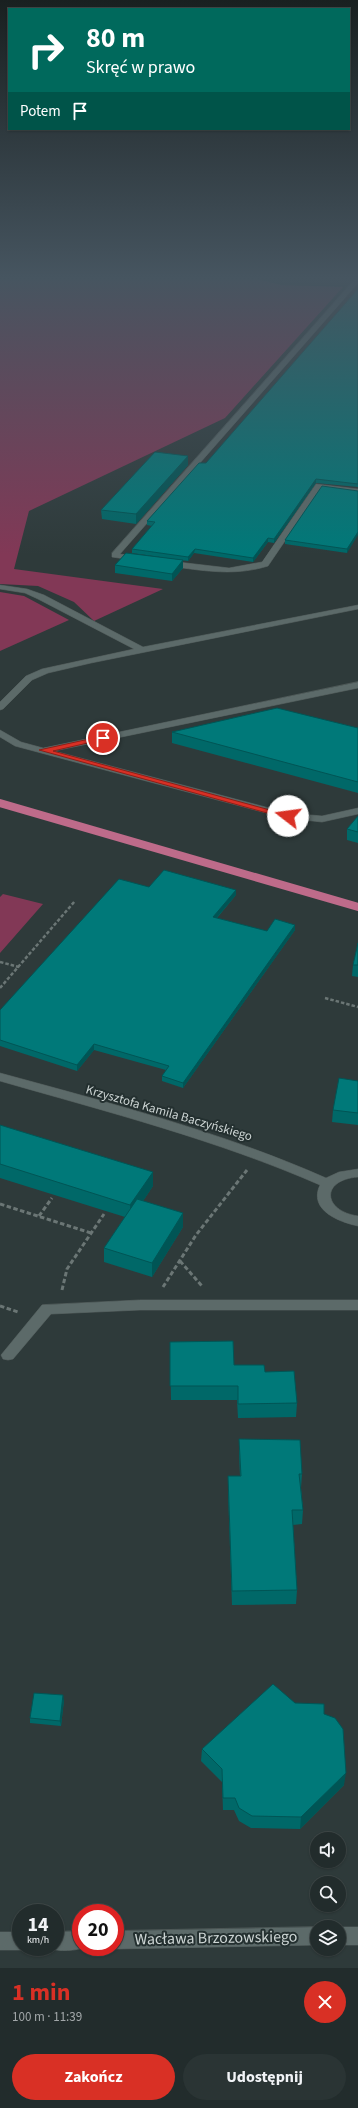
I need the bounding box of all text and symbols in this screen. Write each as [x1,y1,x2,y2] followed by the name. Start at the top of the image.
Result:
[86,18,145,58] text: 80 m
[20,24,72,76] icon: right
[86,55,195,80] text: Skręć w prawo
[69,100,91,122] icon: arrive
[20,101,61,122] text: Potem
[86,721,120,755] pin
[92,727,114,749] icon: arrive
[267,795,309,837] position arrow
[84,1081,254,1145] street label: Krzysztofa Kamila Baczyńskiego
[310,1832,346,1956] map controls
[310,1832,346,1868] button: sound
[310,1876,346,1912] button: search
[72,1904,124,1956] speed limit sign: 20
[27,1911,49,1939] text: 14
[310,1920,346,1956] button: layers
[134,1926,298,1950] street label: Wacława Brzozowskiego
[27,1933,49,1947] text: km/h
[12,1975,70,2010] text: 1 min
[304,1981,346,2023] button: close
[12,2008,82,2026] text: 100 m · 11:39
[12,2054,175,2100] button: Zakończ
[183,2054,346,2100] button: Udostępnij

